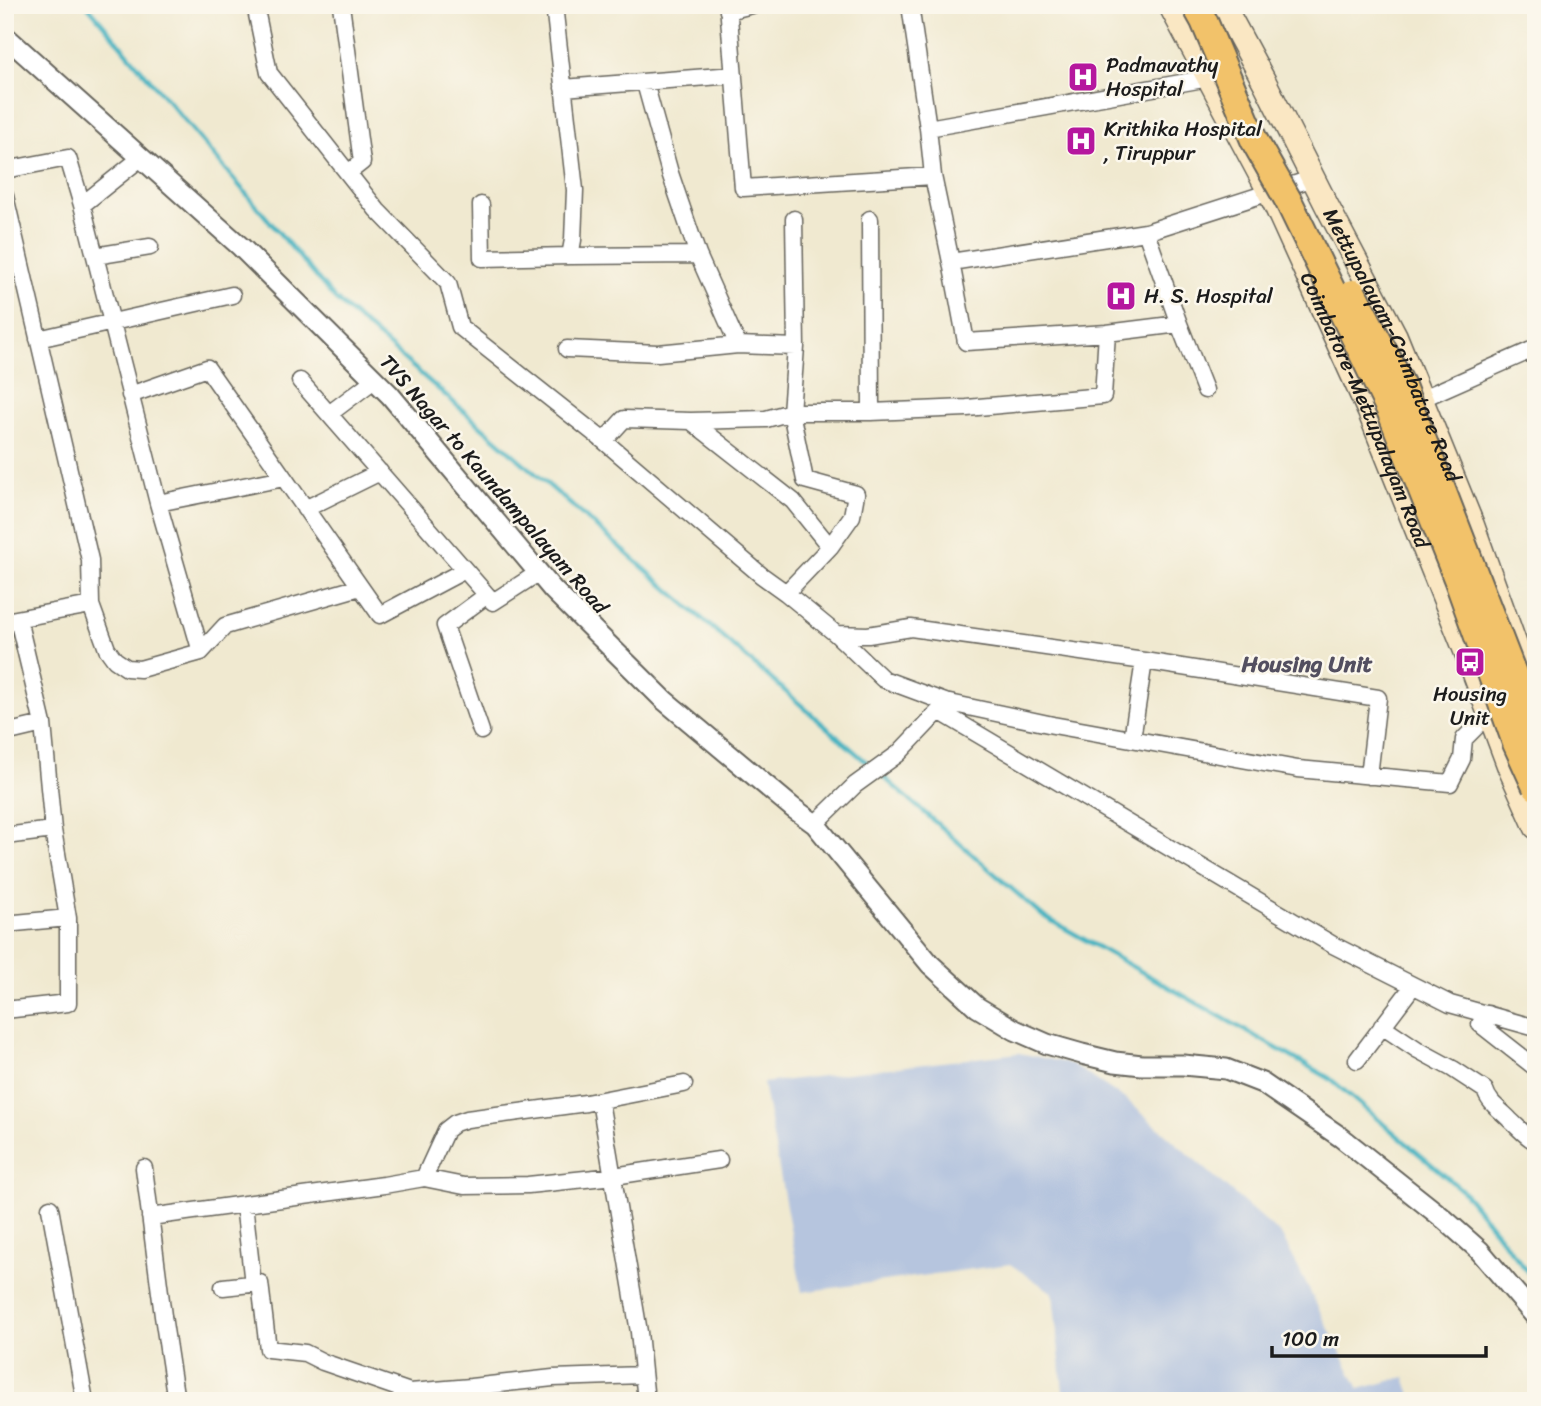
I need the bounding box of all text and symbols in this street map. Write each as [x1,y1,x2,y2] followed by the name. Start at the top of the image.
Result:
[1106,46,1219,108] place label: Padmavathy Hospital
[1066,60,1100,94] hospital icon: Padmavathy Hospital
[1103,110,1263,172] place label: Krithika Hospital , Tiruppur
[1064,124,1098,158] hospital icon: Krithika Hospital , Tiruppur
[1312,201,1473,490] street label: Mettupalayam-Coimbatore Road
[1289,265,1442,556] street label: Coimbatore-Mettupalayam Road
[1144,277,1274,315] place label: H. S. Hospital
[1104,279,1138,313] hospital icon: H. S. Hospital
[370,345,620,624] street label: TVS Nagar to Kaundampalayam Road
[1240,644,1373,685] district label: Housing Unit
[1453,645,1487,679] bus stop icon: Housing Unit
[1433,675,1507,737] place label: Housing Unit
[1272,1315,1485,1359] scale bar
[1282,1320,1339,1358] text: 100 m

